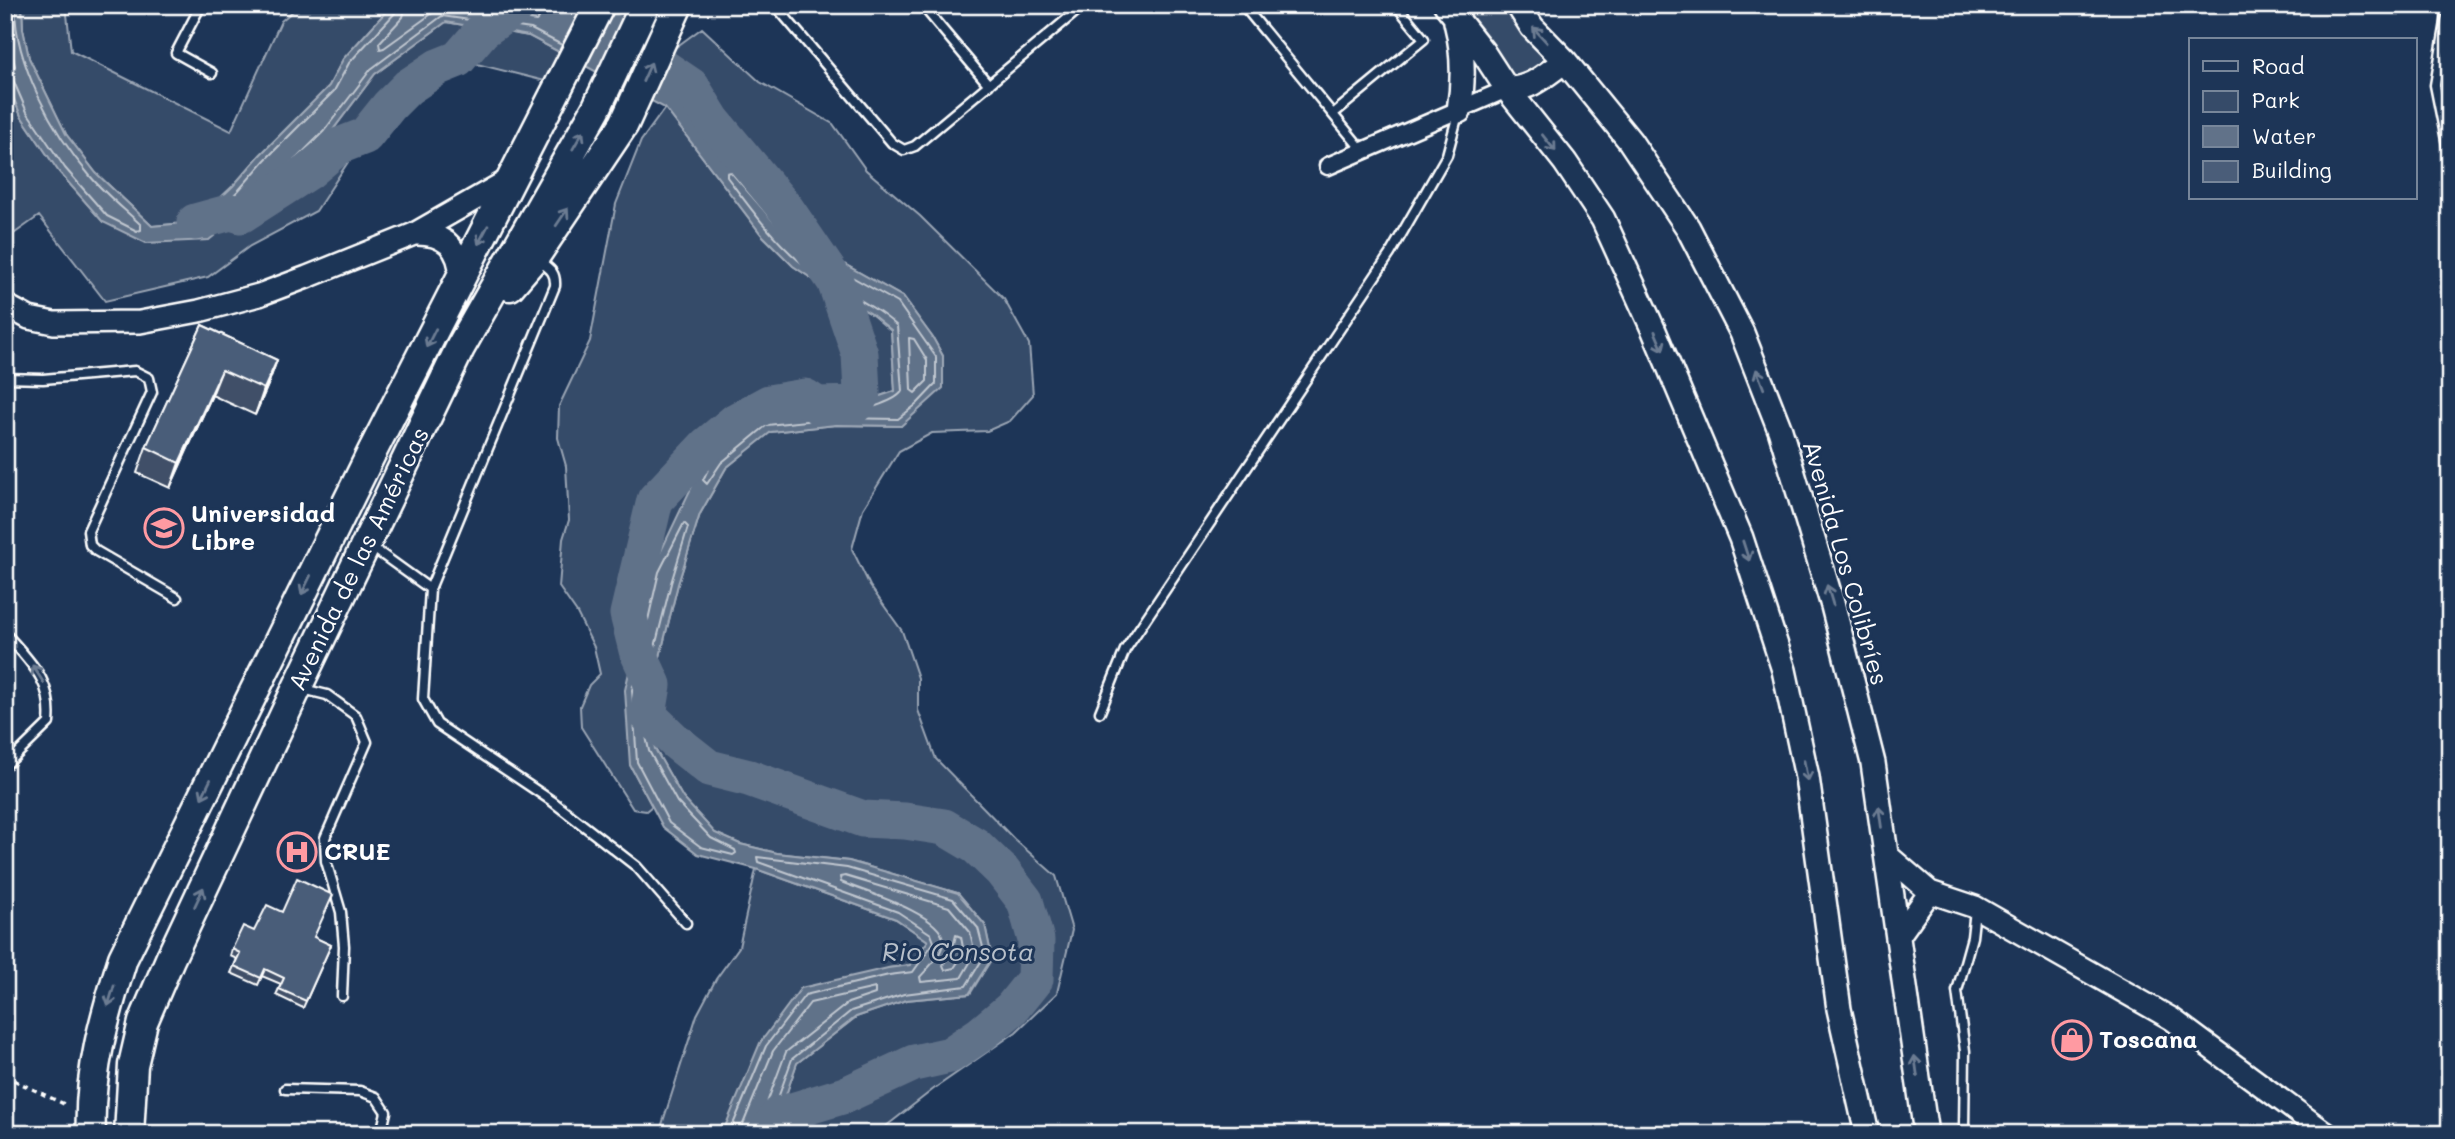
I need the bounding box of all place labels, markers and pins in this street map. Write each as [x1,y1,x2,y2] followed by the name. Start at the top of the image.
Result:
[191,497,335,556] place label: Universidad Libre
[143,507,185,549] school or university icon: Universidad Libre
[276,831,318,873] hospital icon: CRUE
[324,835,391,866] place label: CRUE
[2051,1019,2093,1061] shop icon: Toscana
[2099,1023,2197,1054] place label: Toscana

